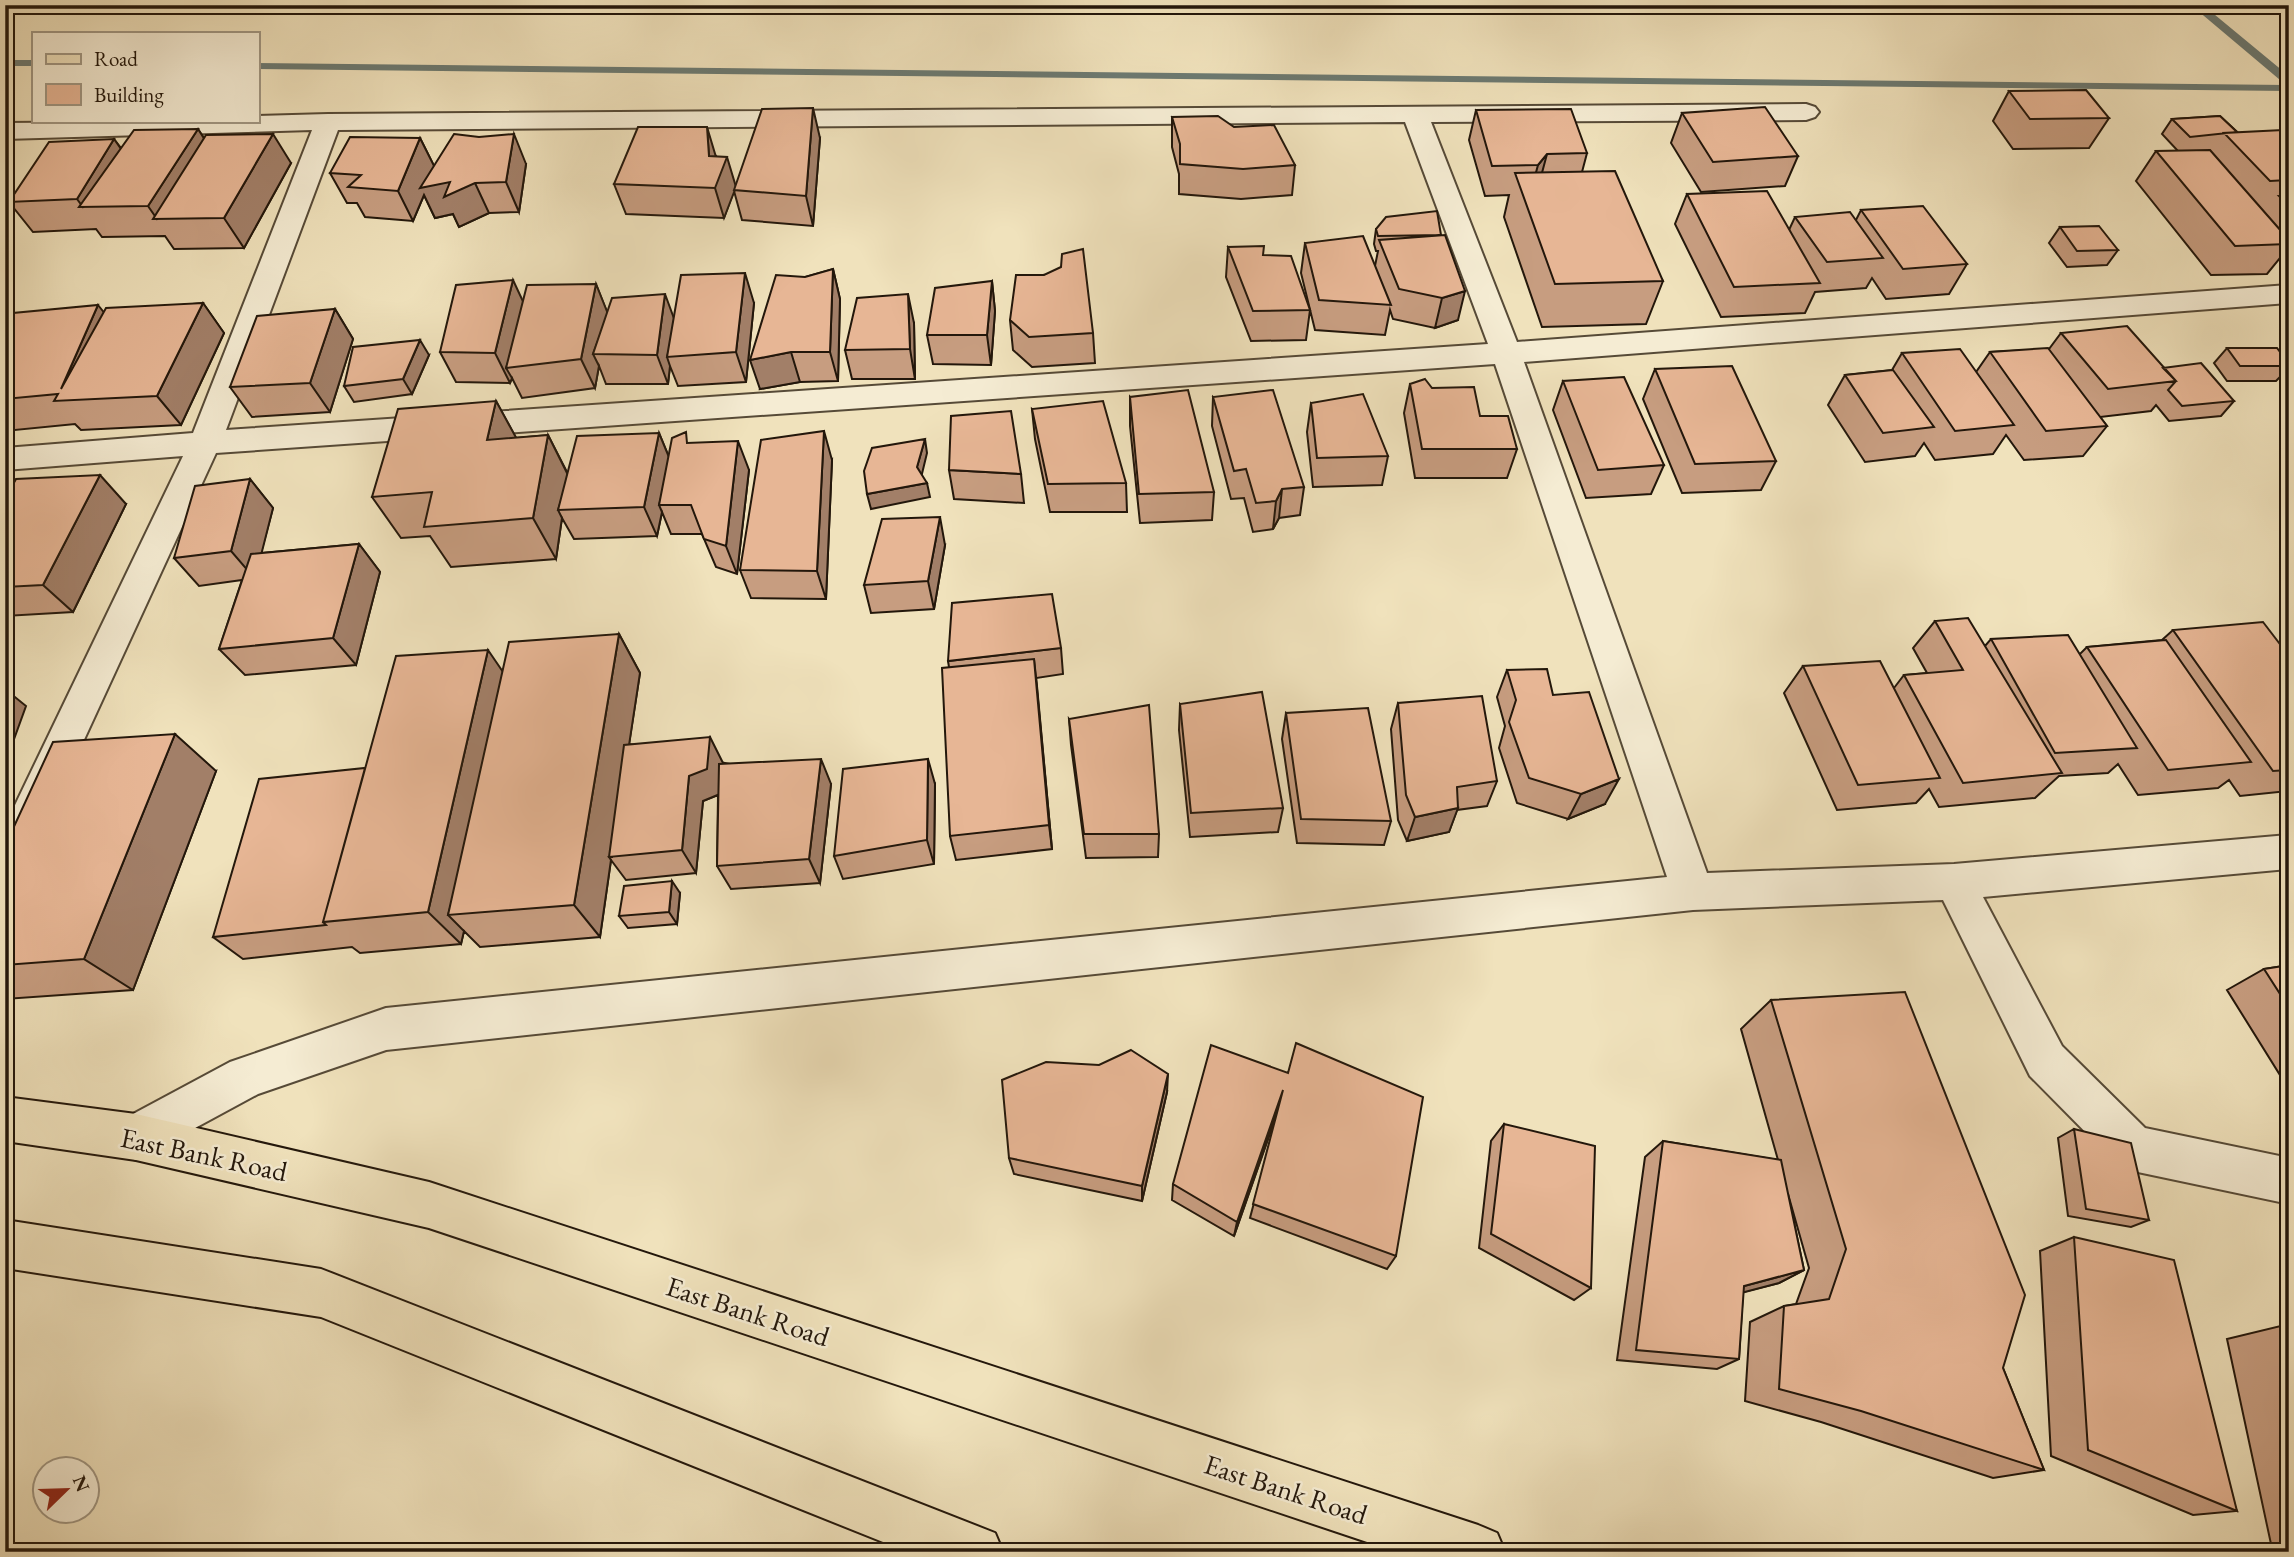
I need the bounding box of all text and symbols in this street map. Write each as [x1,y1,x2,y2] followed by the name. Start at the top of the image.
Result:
[32,32,259,122] legend
[94,45,138,72] text: Road
[94,81,164,108] text: Building
[117,1119,291,1189] street label: East Bank Road
[662,1268,835,1355] street label: East Bank Road
[1200,1446,1373,1533] street label: East Bank Road
[32,1456,102,1526] north arrow
[67,1472,96,1496] text: N

